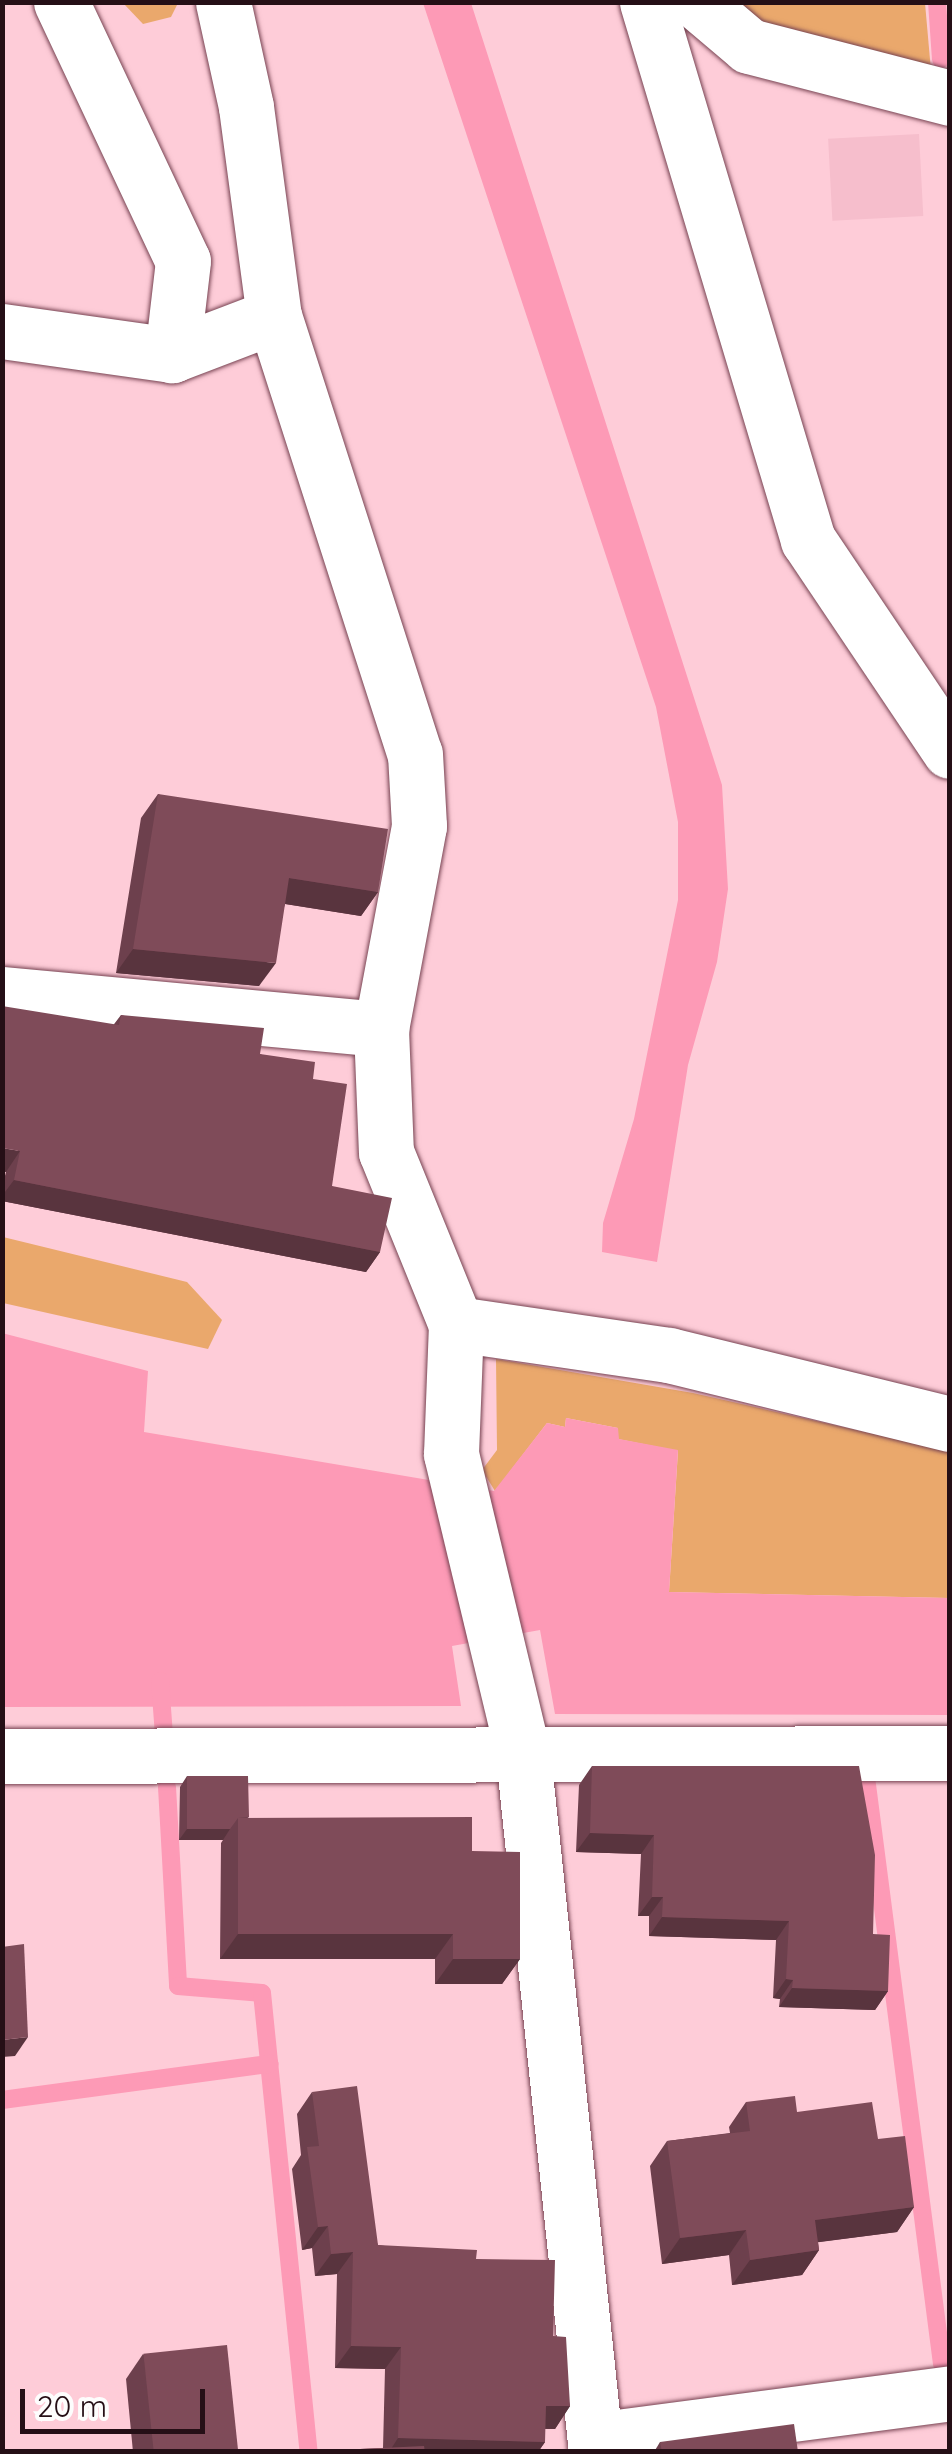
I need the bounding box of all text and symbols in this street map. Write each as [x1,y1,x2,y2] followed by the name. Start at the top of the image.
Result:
[25,2369,210,2431] scale bar
[37,2387,107,2425] text: 20 m

